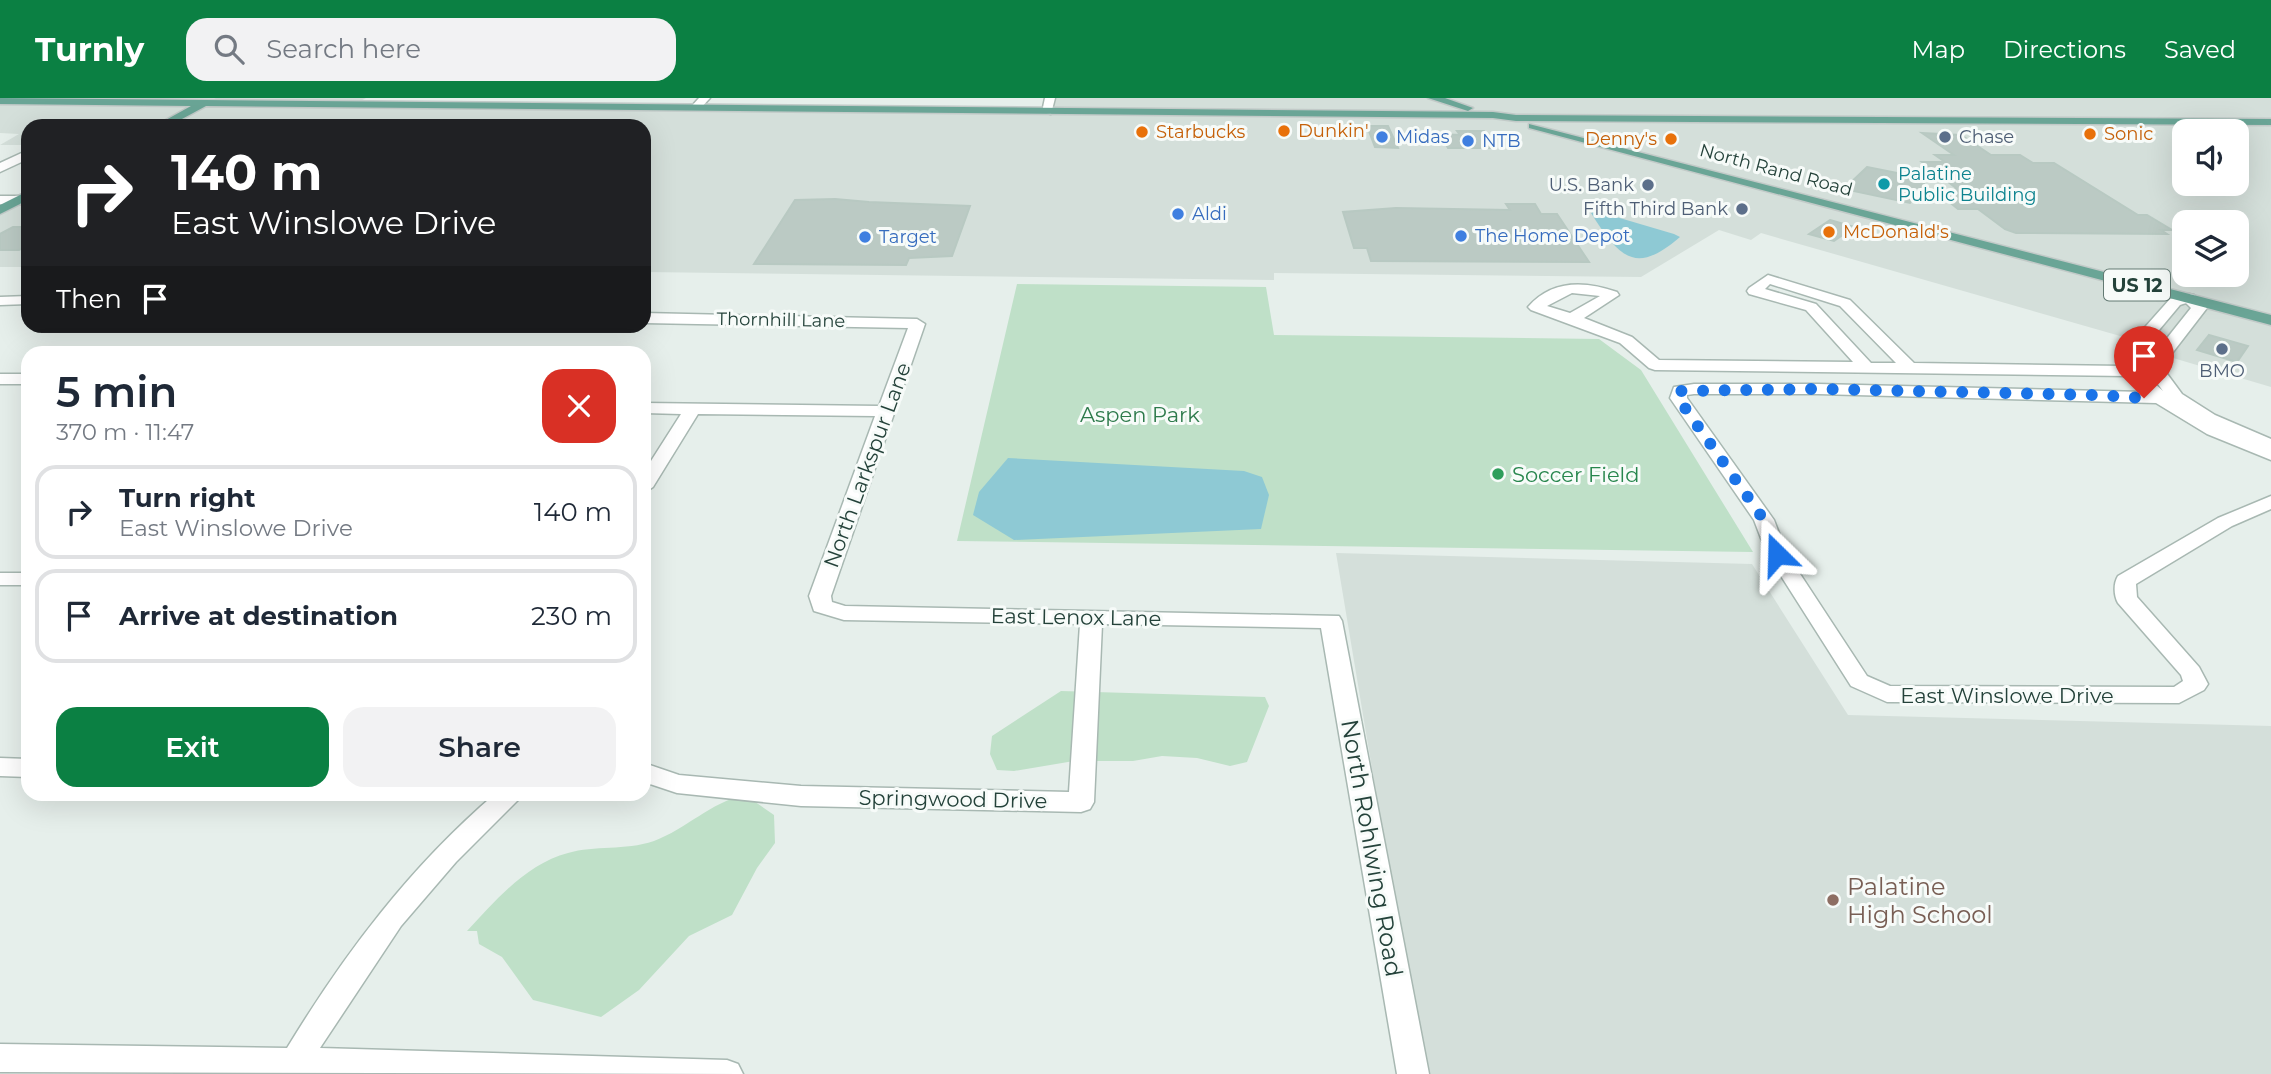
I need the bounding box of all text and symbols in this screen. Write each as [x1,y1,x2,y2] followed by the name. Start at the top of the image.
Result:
[186,18,676,81] search box
[35,29,144,69] text: Turnly
[210,30,248,68] icon: search
[266,33,421,65] text: Search here
[1912,35,1965,64] text: Map
[2003,35,2126,64] text: Directions
[2164,35,2236,64] text: Saved
[2172,119,2249,287] map controls
[2172,119,2249,196] button: sound
[1298,120,1369,142] place label: Dunkin'
[1156,121,1245,143] place label: Starbucks
[1276,123,1292,139] marker: Dunkin'
[2104,123,2154,145] place label: Sonic
[1134,124,1150,140] marker: Starbucks
[1396,126,1450,148] place label: Midas
[1959,126,2014,148] place label: Chase
[2082,126,2098,142] marker: Sonic
[1585,128,1657,150] place label: Denny's
[1374,129,1390,145] marker: Midas
[1937,129,1953,145] marker: Chase
[1482,130,1521,152] place label: NTB
[1663,131,1679,147] marker: Denny's
[1460,133,1476,149] marker: NTB
[1697,139,1855,201] street label: North Rand Road
[171,143,323,202] text: 140 m
[56,147,147,238] icon: right
[1898,163,2037,206] place label: Palatine Public Building
[1549,174,1634,196] place label: U.S. Bank
[1876,176,1892,192] marker: Palatine Public Building
[1640,177,1656,193] marker: U.S. Bank
[1583,198,1728,220] place label: Fifth Third Bank
[1734,201,1750,217] marker: Fifth Third Bank
[171,203,496,242] text: East Winslowe Drive
[1192,203,1227,225] place label: Aldi
[1170,206,1186,222] marker: Aldi
[2172,210,2249,287] button: layers
[1843,221,1949,243] place label: McDonald's
[1821,224,1837,240] marker: McDonald's
[1475,225,1630,247] place label: The Home Depot
[879,226,937,248] place label: Target
[1453,228,1469,244] marker: The Home Depot
[857,229,873,245] marker: Target
[2104,270,2170,300] road number: US 12
[136,280,174,318] icon: arrive
[56,283,122,315] text: Then
[716,308,846,332] street label: Thornhill Lane
[2114,326,2174,398] pin
[2125,337,2163,375] icon: arrive
[2214,341,2230,357] marker: BMO
[818,359,916,571] street label: North Larkspur Lane
[2199,360,2245,382] place label: BMO
[56,366,177,418] text: 5 min
[542,369,616,443] button: close
[1080,402,1200,427] park label: Aspen Park
[56,418,194,446] text: 370 m · 11:47
[1512,462,1639,487] place label: Soccer Field
[1490,466,1506,482] marker: Soccer Field
[119,482,255,514] text: Turn right
[60,493,98,531] icon: right
[534,496,612,528] text: 140 m
[119,514,353,542] text: East Winslowe Drive
[1740,517,1814,591] position arrow
[60,597,98,635] icon: arrive
[119,600,398,632] text: Arrive at destination
[531,600,612,632] text: 230 m
[990,603,1162,631] street label: East Lenox Lane
[1900,683,2114,708] street label: East Winslowe Drive
[56,707,329,787] button: Exit
[343,707,616,787] button: Share
[1335,717,1409,979] street label: North Rohlwing Road
[858,785,1048,813] street label: Springwood Drive
[1847,872,1993,929] place label: Palatine High School
[1825,892,1841,908] marker: Palatine High School

